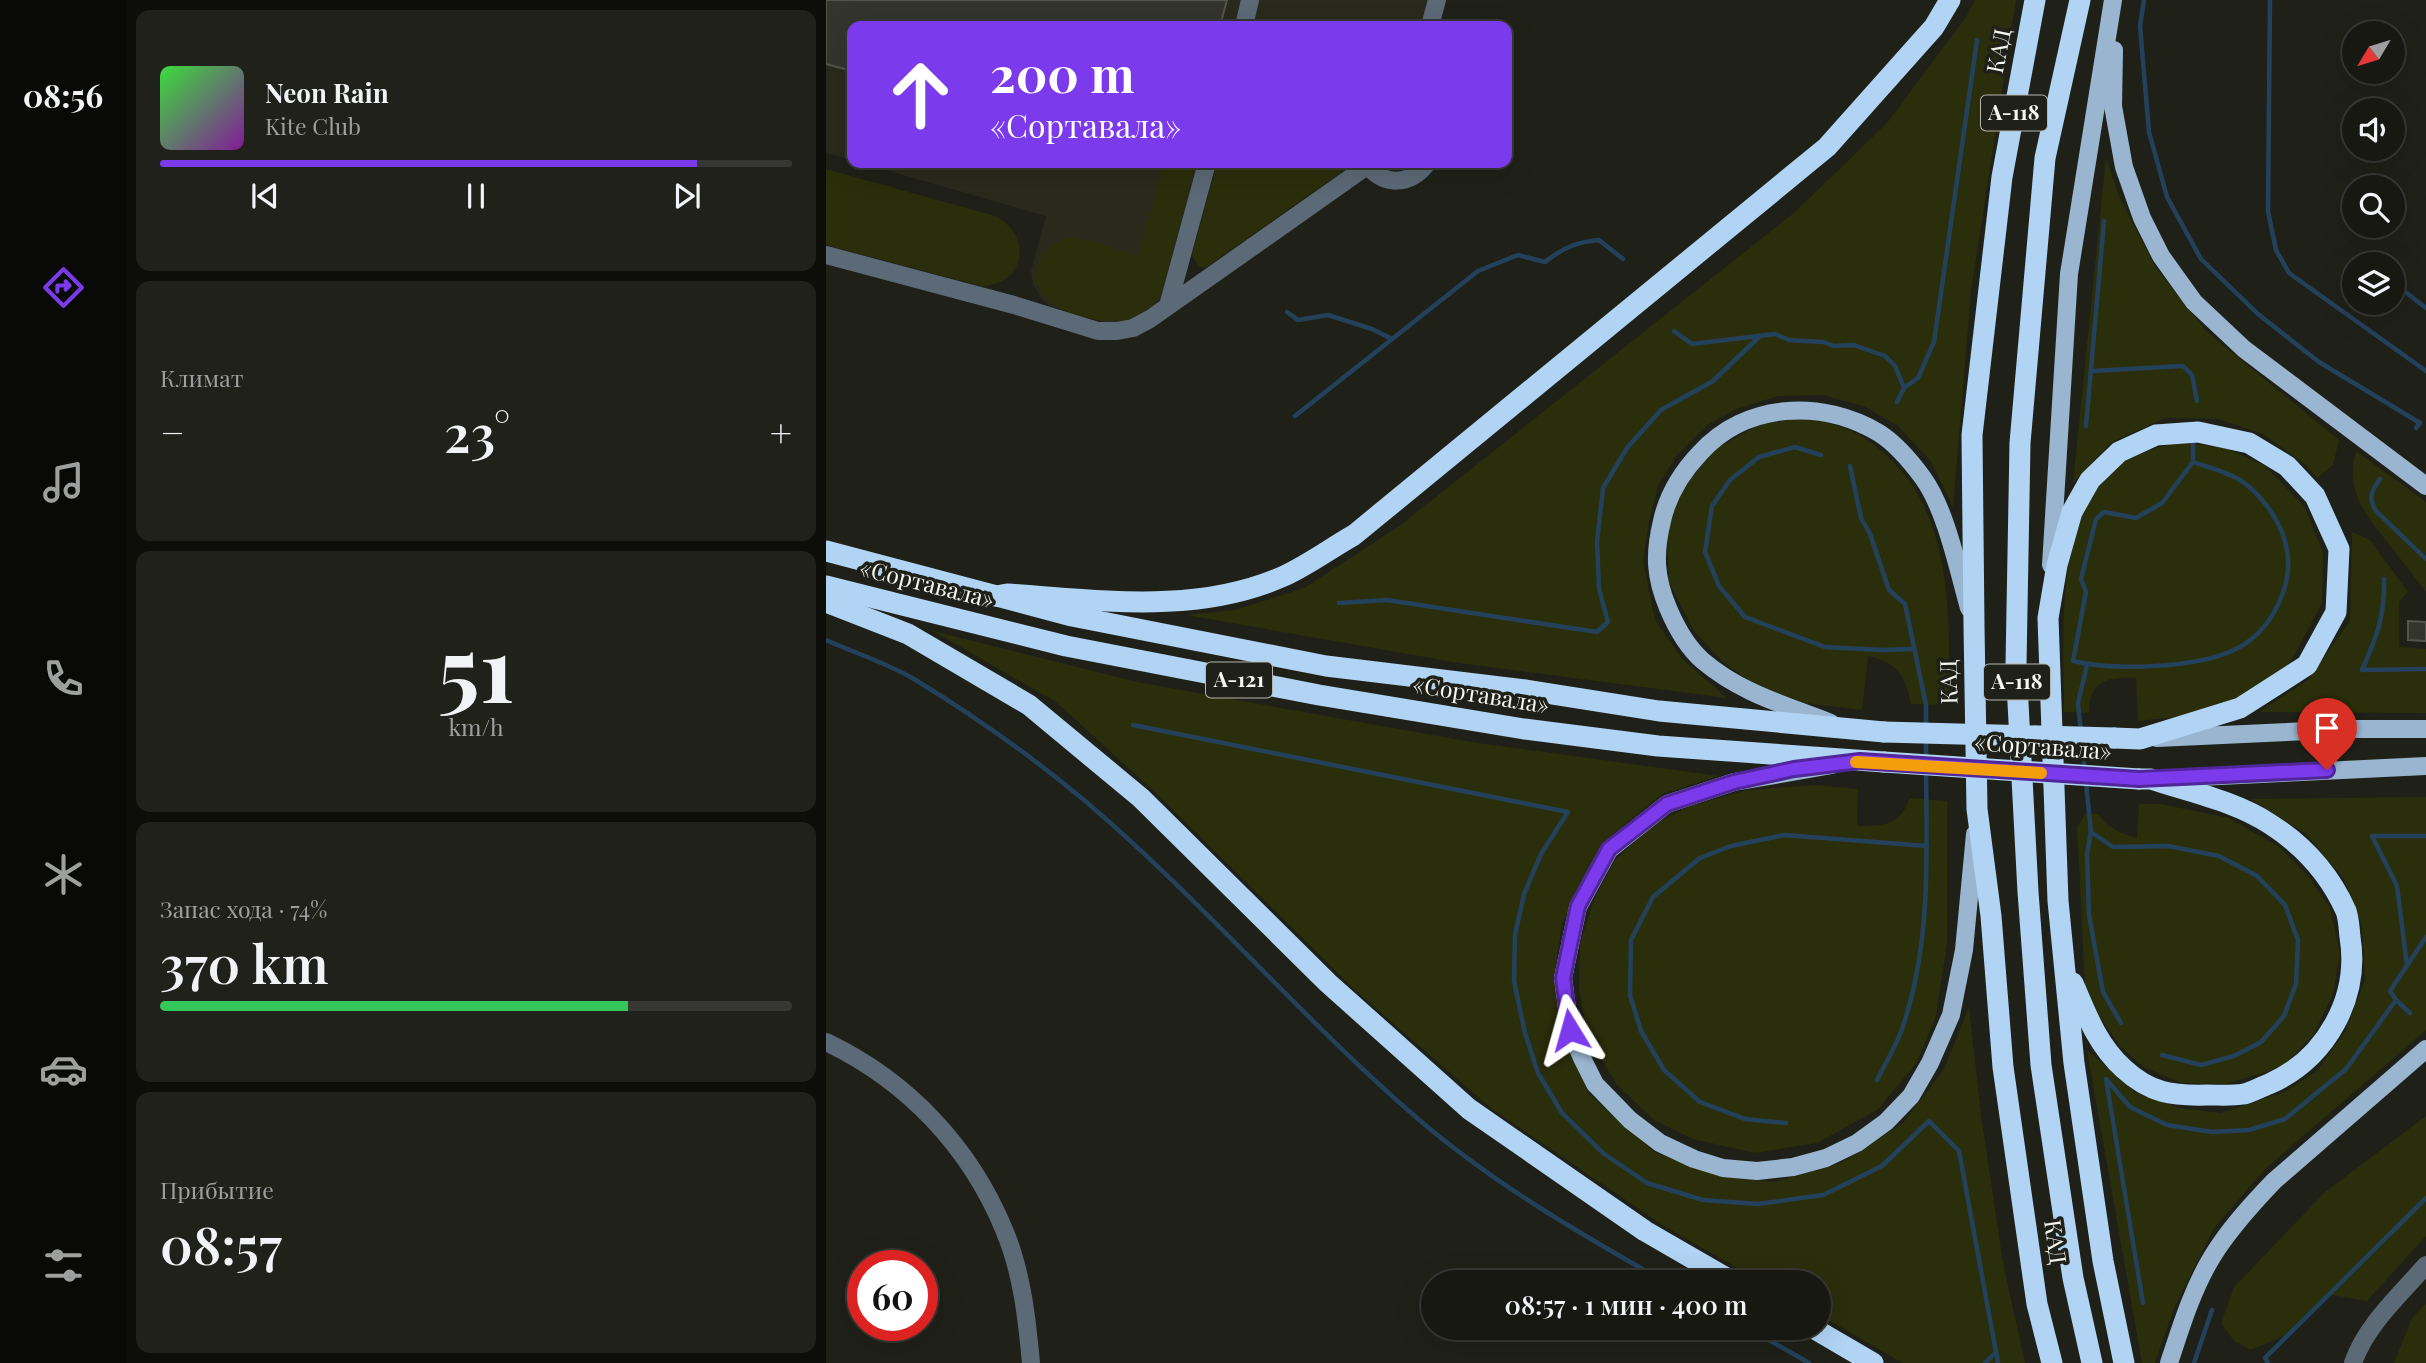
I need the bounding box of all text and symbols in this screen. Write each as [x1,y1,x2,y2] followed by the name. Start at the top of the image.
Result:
[2342,21,2404,84] north arrow
[2342,21,2405,315] map controls
[1978,25,2017,76] street label: КАД
[990,40,1135,105] text: 200 m
[875,49,966,140] icon: ahead
[23,73,103,116] text: 08:56
[265,75,389,110] text: Neon Rain
[1981,96,2047,130] road number: А-118
[2342,98,2405,161] button: sound
[990,103,1181,146] text: «Сортавала»
[265,110,361,141] text: Kite Club
[2342,175,2405,238] button: search
[246,177,284,215] icon: previous
[457,177,495,215] icon: pause
[668,177,706,215] icon: next
[2342,252,2405,315] button: layers
[39,263,88,312] icon: directions
[160,362,243,393] text: Климат
[444,397,510,466] text: 23°
[160,406,185,457] text: −
[770,406,792,457] text: +
[39,458,88,507] icon: music
[857,551,998,614] street label: «Сортавала»
[438,605,514,726] text: 51
[39,654,88,703] icon: phone
[1932,659,1963,705] street label: КАД
[1206,662,1272,698] road number: А-121
[1984,664,2050,700] road number: А-118
[1411,667,1552,720] street label: «Сортавала»
[2297,698,2357,770] pin
[2308,709,2346,747] icon: arrive
[448,711,504,742] text: km/h
[1973,725,2113,766] street label: «Сортавала»
[39,850,88,899] icon: climate
[160,893,327,924] text: Запас хода · 74%
[160,928,328,997] text: 370 km
[1533,993,1607,1067] position arrow
[39,1045,88,1094] icon: car
[160,1174,274,1205] text: Прибытие
[160,1209,282,1278] text: 08:57
[2038,1218,2075,1267] street label: КАД
[39,1241,88,1290] icon: filters
[847,1250,938,1341] speed limit sign: 60
[1505,1287,1747,1322] text: 08:57 · 1 мин · 400 m

